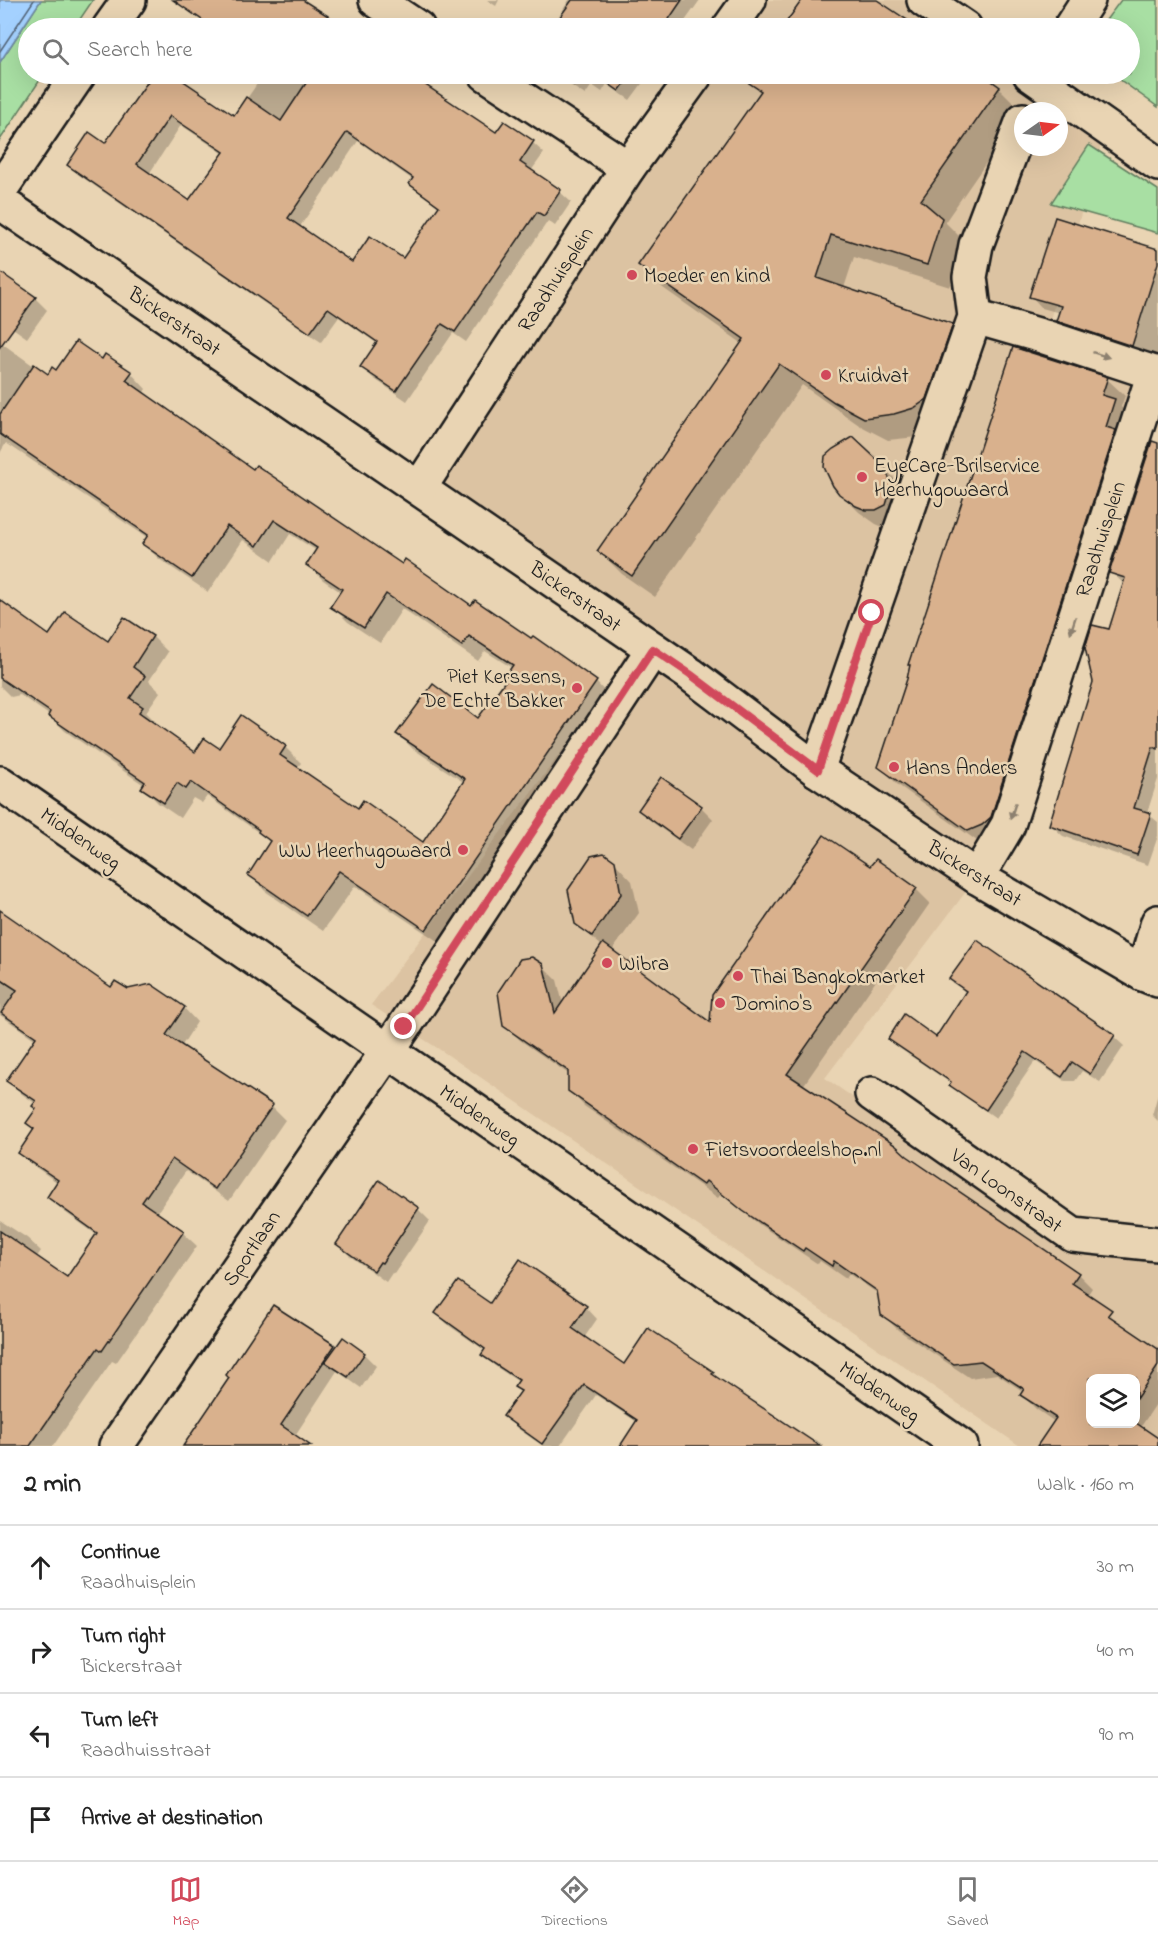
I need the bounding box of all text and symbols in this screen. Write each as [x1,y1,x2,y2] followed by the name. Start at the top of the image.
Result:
[18,18,1140,84] search box
[39,35,72,68] icon: search
[87,35,192,67] text: Search here
[1014,102,1068,156] north arrow
[511,221,602,339] street label: Raadhuisplein
[644,262,770,292] place label: Moeder en kind
[625,268,639,282] marker: Moeder en kind
[121,280,226,365] street label: Bickerstraat
[1092,351,1110,361] one-way arrow
[838,362,909,392] place label: Kruidvat
[819,368,833,382] marker: Kruidvat
[874,452,1040,508] place label: EyeCare-Brilservice Heerhugowaard
[855,470,869,484] marker: EyeCare-Brilservice Heerhugowaard
[1069,478,1135,601] street label: Raadhuisplein
[522,554,627,640] street label: Bickerstraat
[858,599,884,625] route start
[1067,616,1077,634] one-way arrow
[420,663,565,717] place label: Piet Kerssens, De Echte Bakker
[570,681,584,695] marker: Piet Kerssens, De Echte Bakker
[906,754,1018,784] place label: Hans Anders
[887,760,901,774] marker: Hans Anders
[32,801,126,880] street label: Middenweg
[1008,802,1017,820] one-way arrow
[920,833,1027,916] street label: Bickerstraat
[279,837,451,869] place label: WW Heerhugowaard
[456,843,470,857] marker: WW Heerhugowaard
[619,950,669,980] place label: Wibra
[600,956,614,970] marker: Wibra
[750,963,925,995] place label: Thai Bangkokmarket
[731,969,745,983] marker: Thai Bangkokmarket
[731,990,813,1020] place label: Domino's
[713,996,727,1010] marker: Domino's
[390,1013,416,1039] route end
[431,1078,525,1157] street label: Middenweg
[704,1136,881,1166] place label: Fietsvoordeelshop.nl
[943,1141,1068,1241] street label: Van Loonstraat
[686,1142,700,1156] marker: Fietsvoordeelshop.nl
[216,1205,289,1293] street label: Sportlaan
[831,1354,926,1433] street label: Middenweg
[1086,1374,1140,1428] map controls
[1086,1374,1140,1428] button: layers
[24,1466,81,1504] text: 2 min
[1037,1471,1134,1500] text: Walk · 160 m
[81,1537,160,1569] text: Continue
[24,1551,57,1584] icon: ahead
[1097,1553,1134,1582] text: 30 m
[81,1569,196,1598] text: Raadhuisplein
[81,1621,166,1653] text: Turn right
[24,1635,57,1668] icon: right
[1097,1637,1134,1666] text: 40 m
[81,1653,182,1682] text: Bickerstraat
[81,1705,158,1737] text: Turn left
[24,1719,57,1752] icon: left
[1099,1721,1134,1750] text: 90 m
[81,1737,211,1766] text: Raadhuisstraat
[24,1803,57,1836] icon: arrive
[81,1803,263,1835] text: Arrive at destination
[169,1873,202,1933] tab: Map
[541,1873,608,1933] tab: Directions
[947,1873,989,1933] tab: Saved

